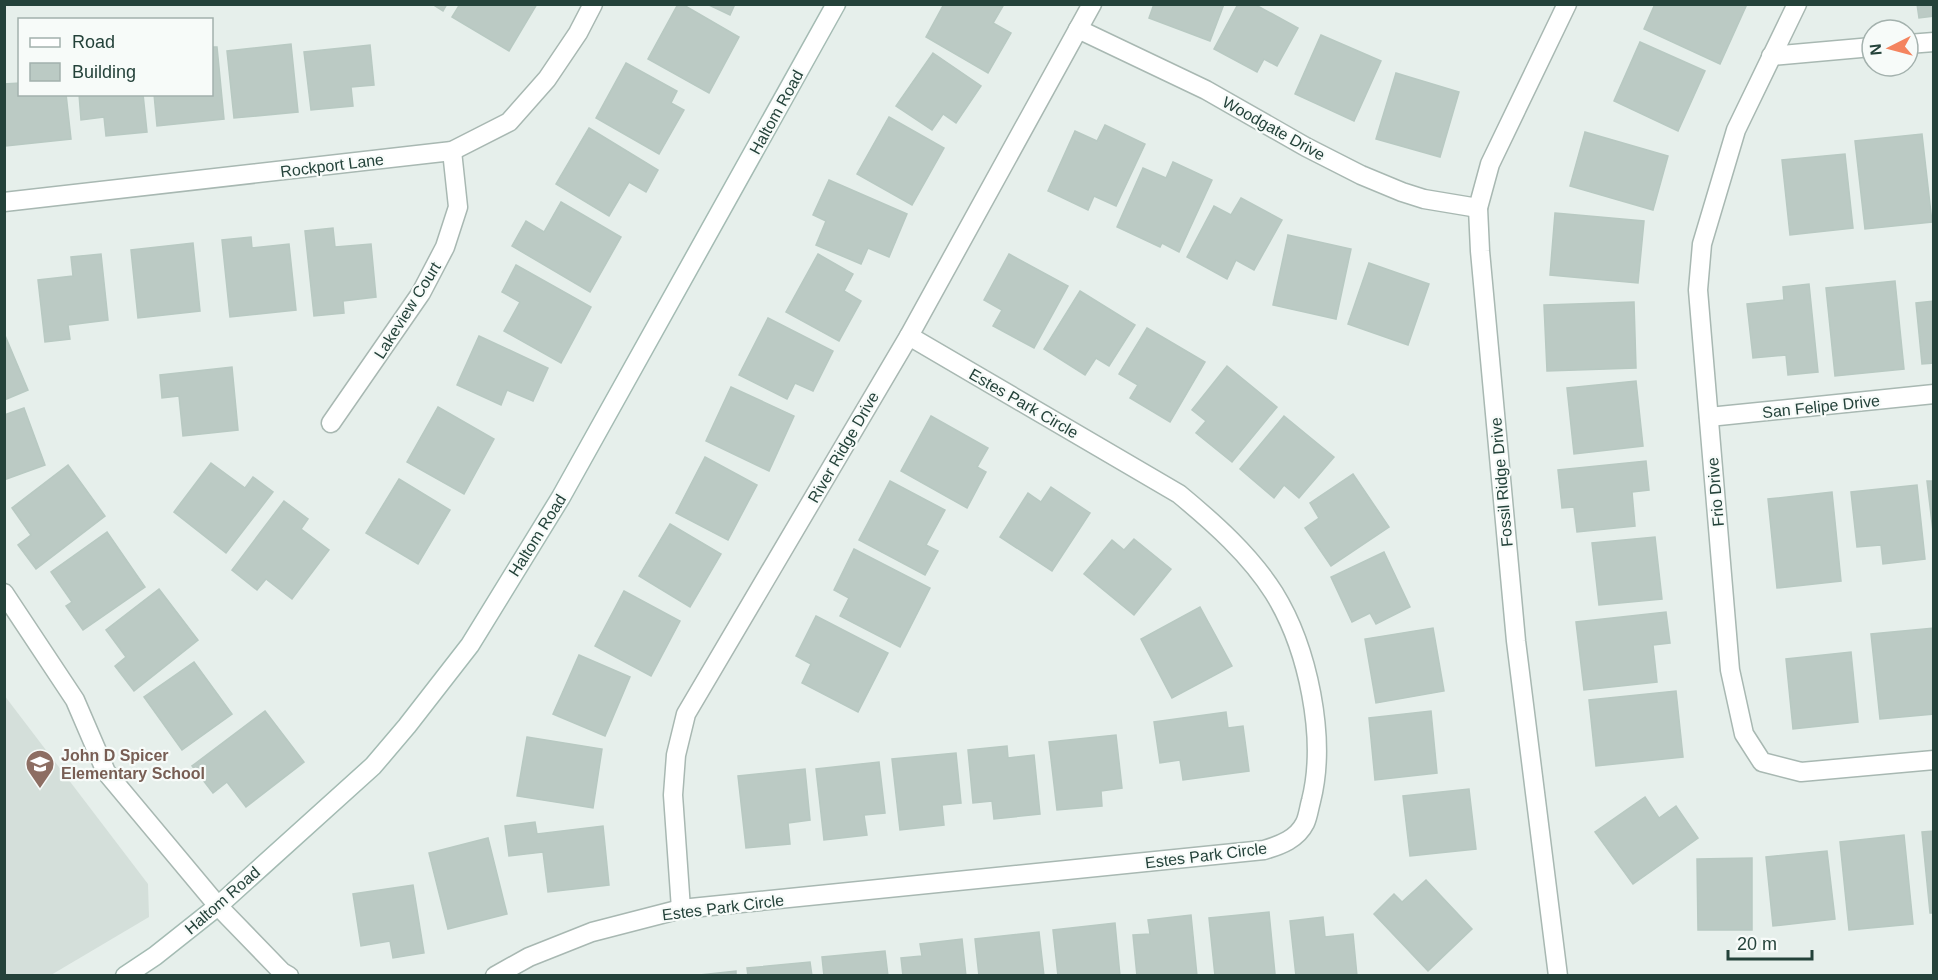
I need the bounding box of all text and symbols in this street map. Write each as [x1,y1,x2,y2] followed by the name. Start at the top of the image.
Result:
[18,18,213,96] legend
[1860,18,1920,78] north arrow
[72,32,115,52] text: Road
[1867,43,1885,56] text: N
[72,62,136,82] text: Building
[746,67,807,157] street label: Haltom Road
[1220,93,1328,164] street label: Woodgate Drive
[279,151,385,180] street label: Rockport Lane
[371,259,444,362] street label: Lakeview Court
[966,365,1081,442] street label: Estes Park Circle
[805,389,882,506] street label: River Ridge Drive
[1761,392,1881,421] street label: San Felipe Drive
[1487,416,1516,547] street label: Fossil Ridge Drive
[1704,457,1727,527] street label: Frio Drive
[505,491,569,579] street label: Haltom Road
[61,747,205,782] place label: John D Spicer Elementary School
[24,748,56,790] school or university icon: John D Spicer Elementary School
[1144,840,1268,871] street label: Estes Park Circle
[182,863,263,937] street label: Haltom Road
[661,892,785,923] street label: Estes Park Circle
[1728,923,1812,961] scale bar
[1737,934,1777,954] text: 20 m

